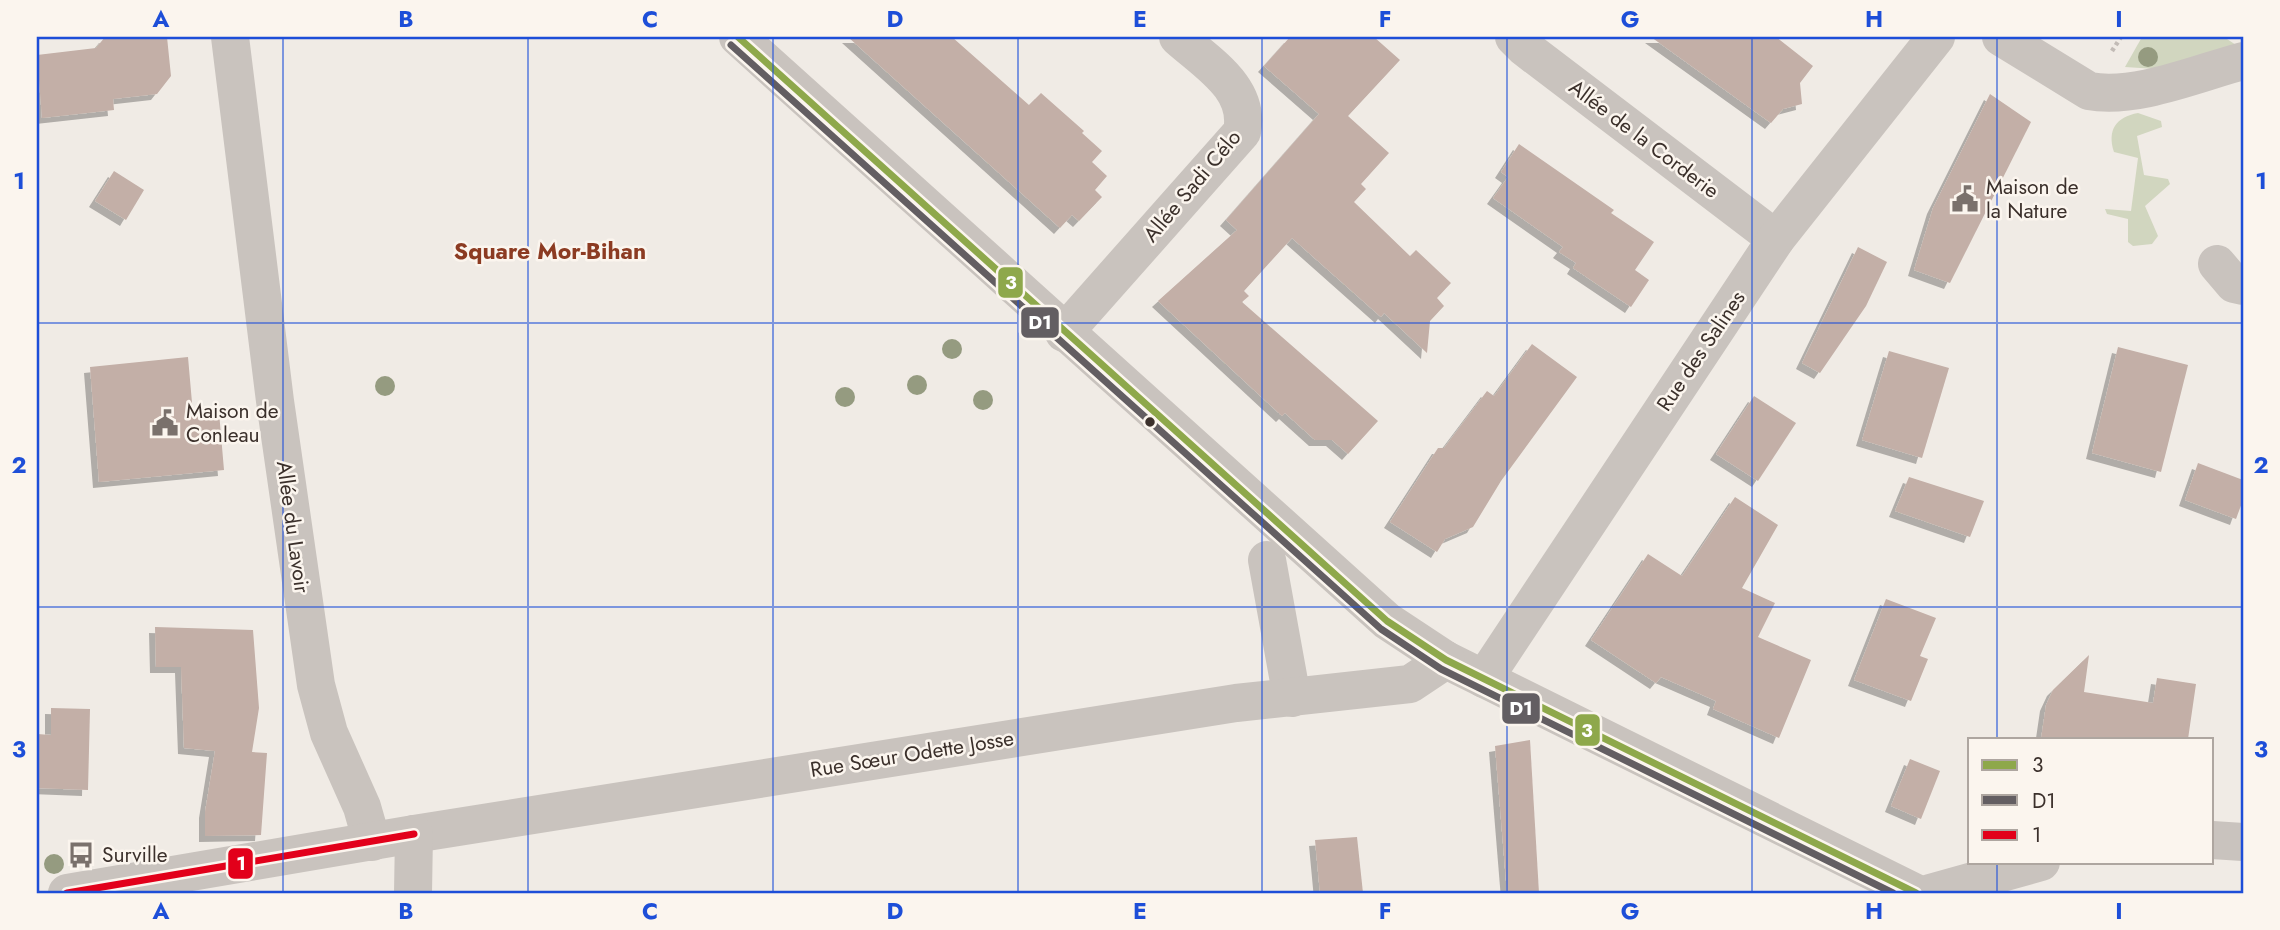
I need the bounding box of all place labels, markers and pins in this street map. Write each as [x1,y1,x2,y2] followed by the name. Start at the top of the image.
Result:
[1986,172,2079,226] place label: Maison de la Nature
[1950,184,1980,214] public building icon: Maison de la Nature
[186,396,279,450] place label: Maison de Conleau
[150,408,180,438] public building icon: Maison de Conleau
[1143,415,1157,429] unlabelled marker
[66,840,96,870] bus stop icon: Surville
[102,840,168,870] place label: Surville

